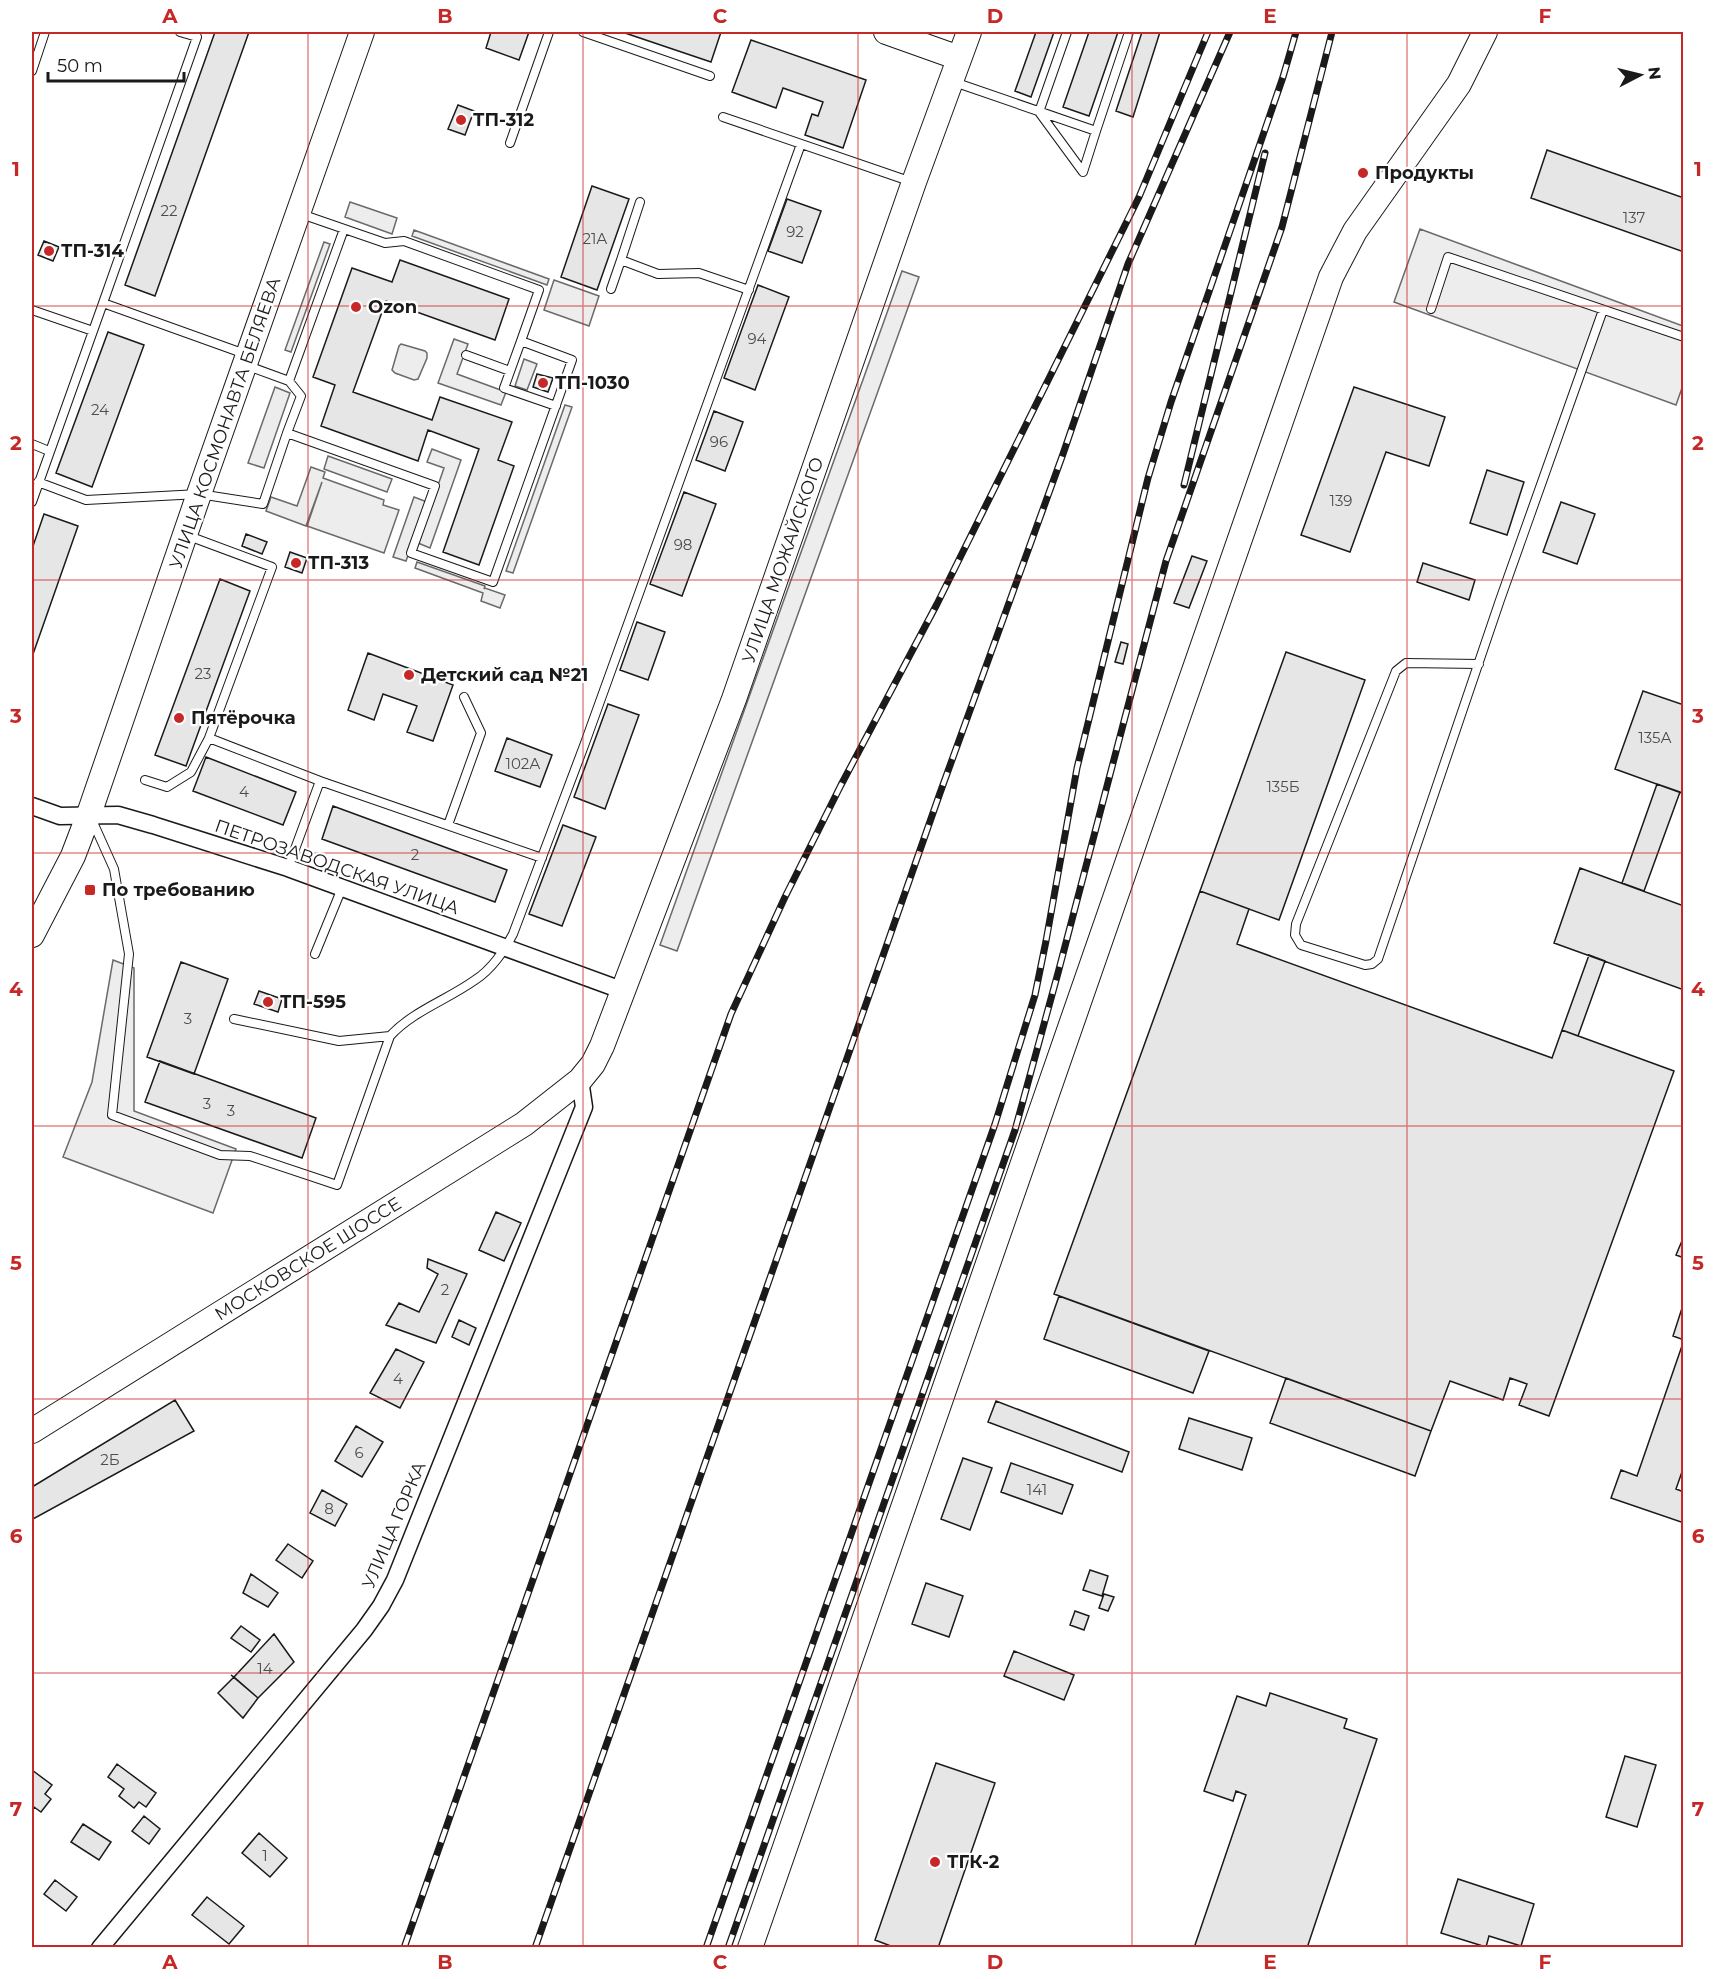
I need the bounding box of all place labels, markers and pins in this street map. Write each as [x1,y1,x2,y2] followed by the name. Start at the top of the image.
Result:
[473,109,534,131] place label: ТП-312
[454,113,468,127] marker: ТП-312
[1375,162,1474,184] place label: Продукты
[1356,166,1370,180] marker: Продукты
[61,240,124,262] place label: ТП-314
[42,244,56,258] marker: ТП-314
[368,296,417,318] place label: Ozon
[349,300,363,314] marker: Ozon
[555,372,630,394] place label: ТП-1030
[536,376,550,390] marker: ТП-1030
[308,552,369,574] place label: ТП-313
[289,556,303,570] marker: ТП-313
[421,664,588,686] place label: Детский сад №21
[402,668,416,682] marker: Детский сад №21
[191,707,296,729] place label: Пятёрочка
[172,711,186,725] marker: Пятёрочка
[102,879,255,901] place label: По требованию
[83,883,97,897] marker: По требованию
[280,991,346,1013] place label: ТП-595
[261,995,275,1009] marker: ТП-595
[947,1851,1000,1873] place label: ТГК-2
[928,1855,942,1869] marker: ТГК-2

